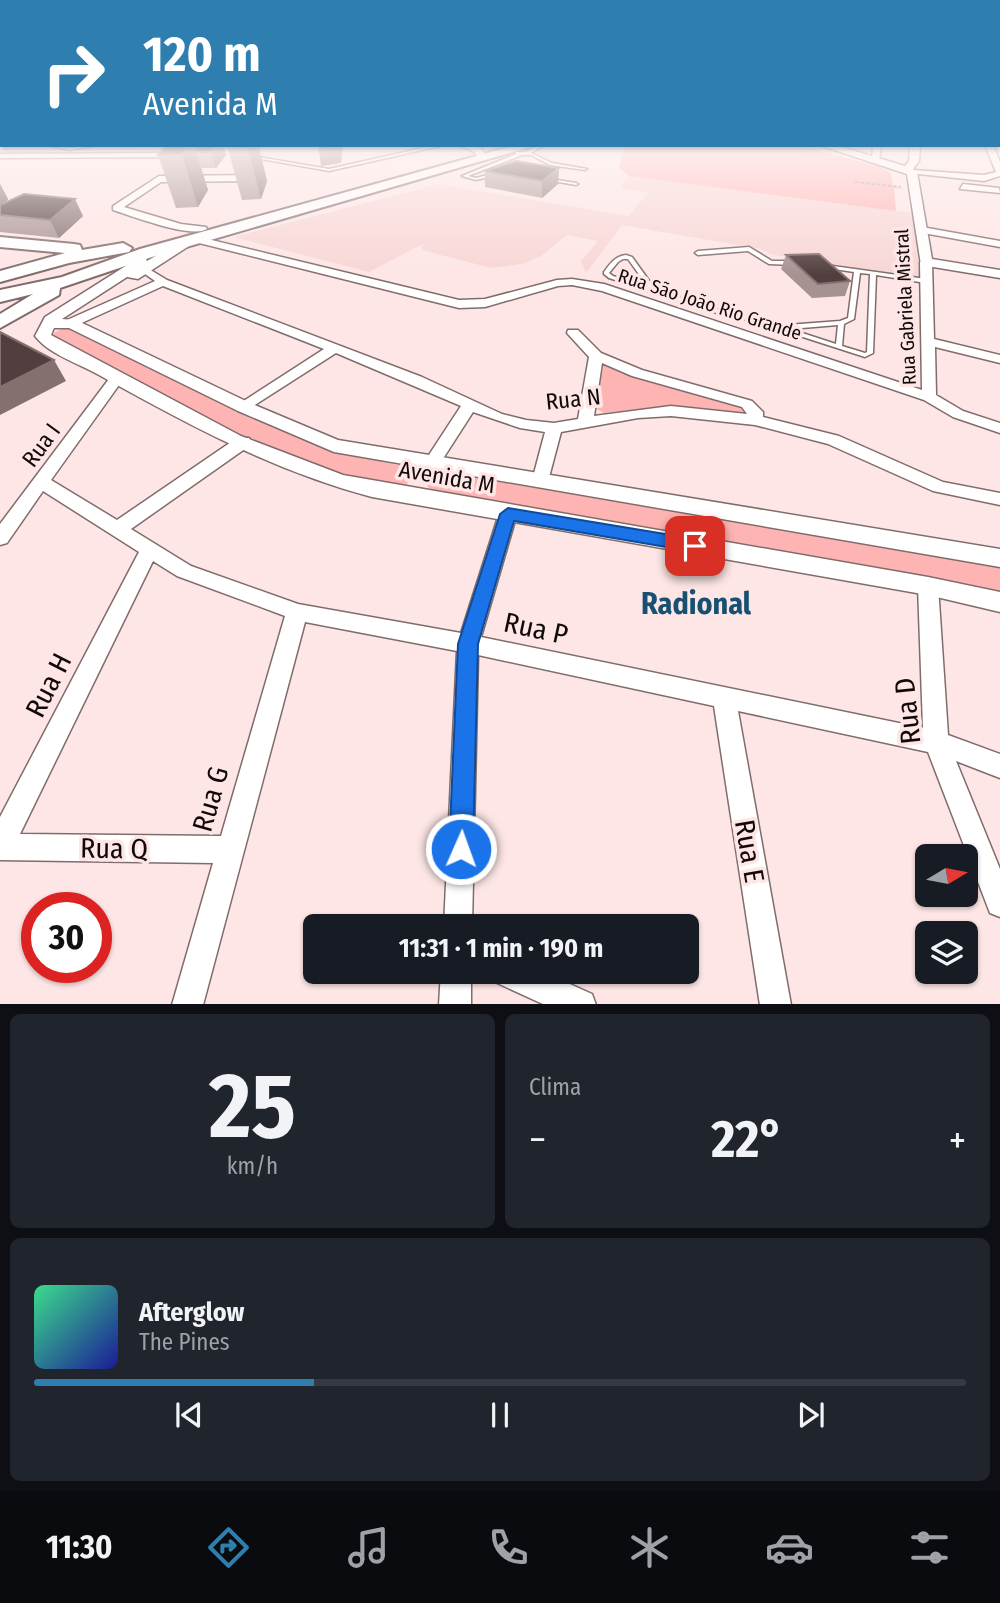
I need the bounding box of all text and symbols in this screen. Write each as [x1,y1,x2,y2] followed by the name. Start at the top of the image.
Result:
[143,25,261,84] text: 120 m
[28,28,119,119] icon: right
[143,85,278,123] text: Avenida M
[890,228,921,386] street label: Rua Gabriela Mistral
[615,264,804,345] street label: Rua São João Rio Grande
[544,382,602,416] street label: Rua N
[16,418,66,472] street label: Rua I
[397,455,497,499] street label: Avenida M
[665,516,725,576] pin
[676,527,714,565] icon: arrive
[641,586,752,622] district label: Radional
[501,606,571,651] street label: Rua P
[18,648,78,723] street label: Rua H
[888,676,927,746] street label: Rua D
[185,763,235,836] street label: Rua G
[424,812,498,886] position arrow
[728,817,771,885] street label: Rua E
[80,831,149,866] street label: Rua Q
[915,844,978,906] north arrow
[915,844,978,984] map controls
[21,892,112,983] speed limit sign: 30
[915,921,978,984] button: layers
[399,933,603,964] text: 11:31 · 1 min · 190 m
[209,1052,296,1161] text: 25
[529,1073,581,1101] text: Clima
[711,1108,784,1171] text: 22°
[529,1117,546,1163] text: −
[949,1117,966,1163] text: +
[227,1152,278,1180] text: km/h
[139,1297,244,1328] text: Afterglow
[139,1328,230,1356] text: The Pines
[170,1396,208,1434] icon: previous
[481,1396,519,1434] icon: pause
[792,1396,830,1434] icon: next
[204,1523,253,1572] icon: directions
[344,1523,393,1572] icon: music
[484,1523,533,1572] icon: phone
[625,1523,674,1572] icon: climate
[765,1523,814,1572] icon: car
[905,1523,954,1572] icon: filters
[46,1528,113,1566] text: 11:30

